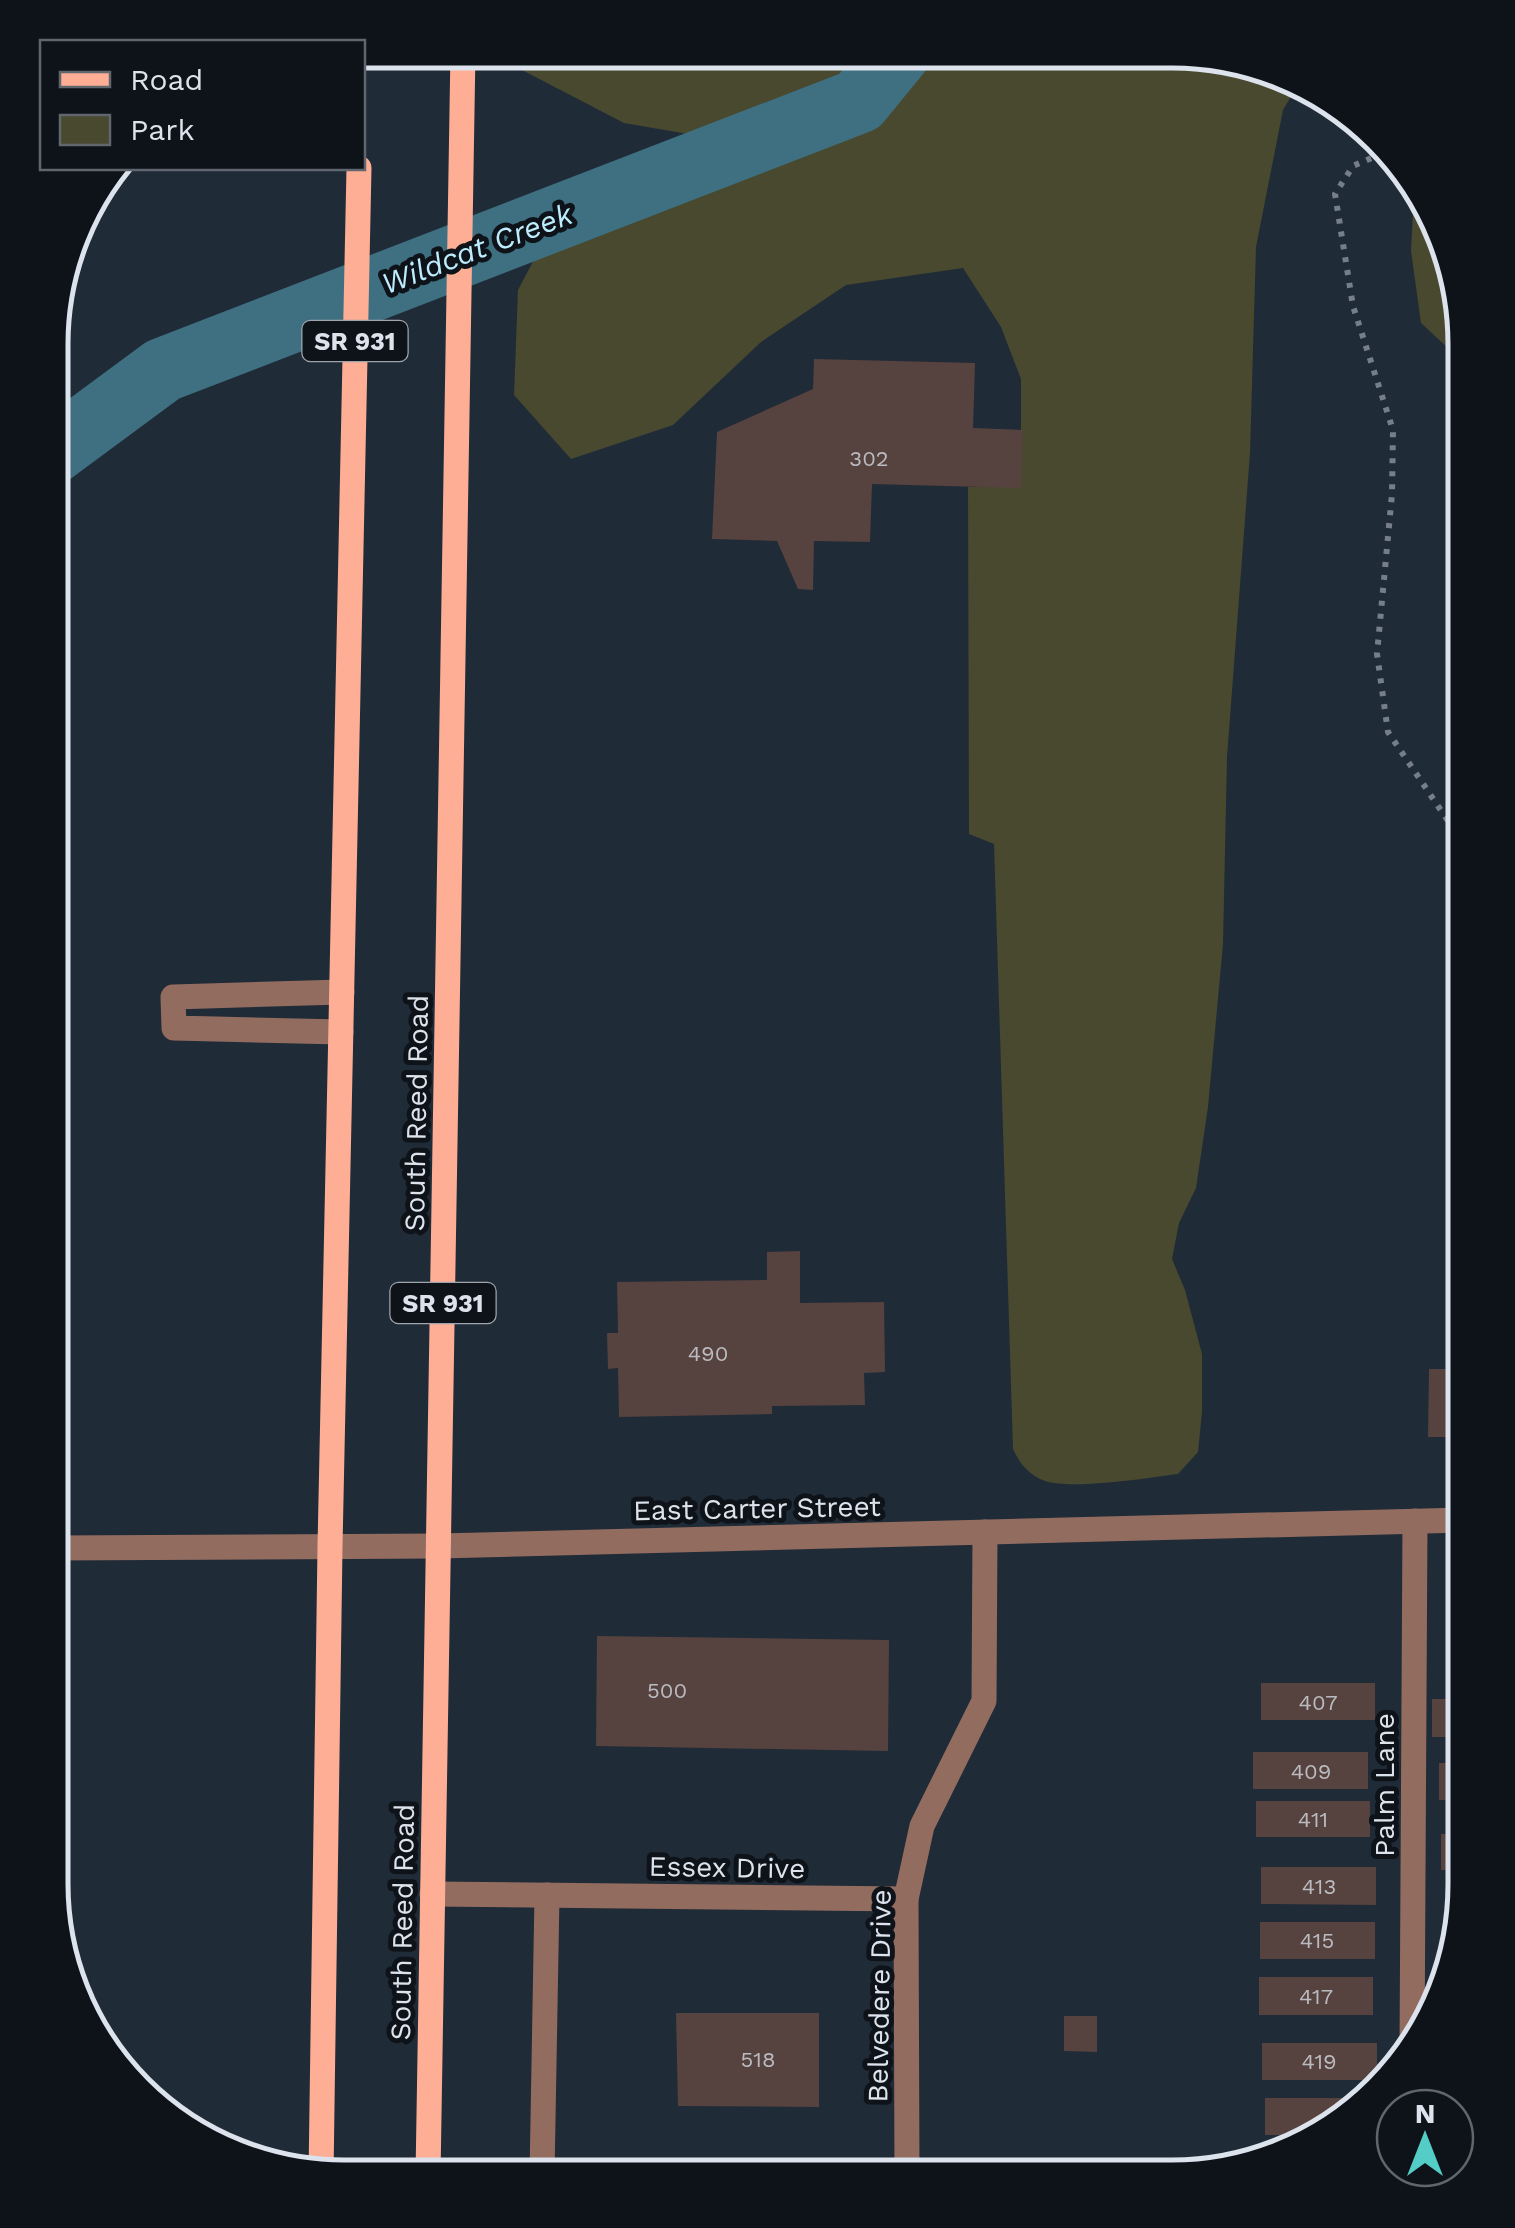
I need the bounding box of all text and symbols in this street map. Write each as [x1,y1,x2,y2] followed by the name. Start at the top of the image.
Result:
[40,40,365,170] legend
[130,62,203,97] text: Road
[130,112,195,147] text: Park
[376,195,579,301] water label: Wildcat Creek
[302,321,408,361] road number: SR 931
[849,446,889,471] house number: 302
[398,994,435,1232] street label: South Reed Road
[390,1283,496,1323] road number: SR 931
[688,1341,728,1366] house number: 490
[633,1490,881,1527] street label: East Carter Street
[647,1678,687,1703] house number: 500
[1298,1690,1338,1715] house number: 407
[1368,1713,1401,1857] street label: Palm Lane
[1291,1759,1331,1784] house number: 409
[384,1803,421,2041] street label: South Reed Road
[1298,1807,1328,1832] house number: 411
[648,1850,806,1885] street label: Essex Drive
[1302,1874,1336,1899] house number: 413
[861,1889,898,2103] street label: Belvedere Drive
[1300,1928,1334,1953] house number: 415
[1299,1984,1333,2009] house number: 417
[741,2047,775,2072] house number: 518
[1301,2049,1337,2074] house number: 419
[1375,2088,1475,2188] north arrow
[1415,2097,1435,2130] text: N

